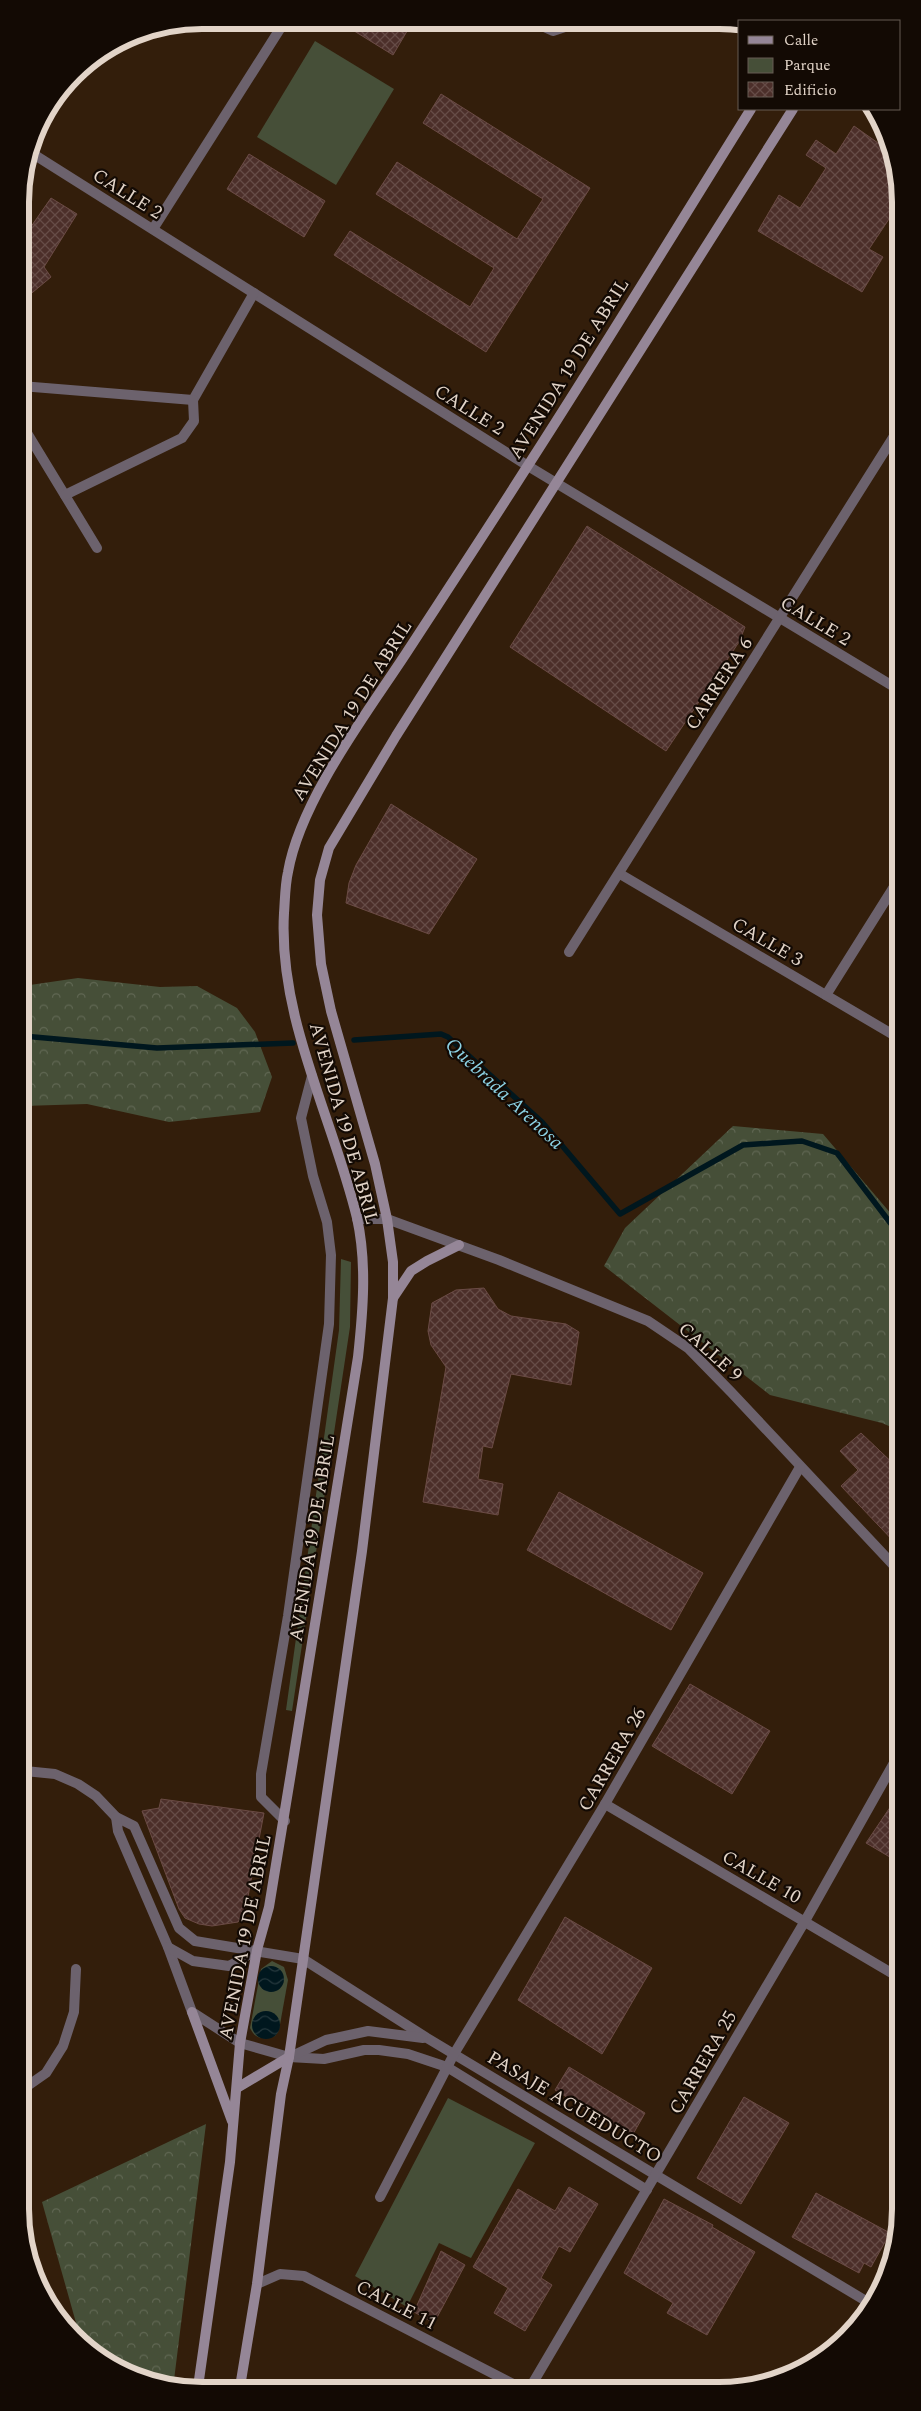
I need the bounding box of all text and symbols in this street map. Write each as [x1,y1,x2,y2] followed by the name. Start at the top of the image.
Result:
[738,20,901,110] legend
[784,29,818,52] text: Calle
[784,54,831,77] text: Parque
[784,79,837,102] text: Edificio
[86,161,168,227] street label: CALLE 2
[502,272,637,465] street label: AVENIDA 19 DE ABRIL
[428,377,510,443] street label: CALLE 2
[774,589,856,654] street label: CALLE 2
[285,614,420,807] street label: AVENIDA 19 DE ABRIL
[678,631,760,736] street label: CARRERA 6
[726,910,809,975] street label: CALLE 3
[301,1019,386,1228] street label: AVENIDA 19 DE ABRIL
[438,1031,571,1157] water label: Quebrada Arenosa
[671,1315,749,1389] street label: CALLE 9
[282,1433,343,1644] street label: AVENIDA 19 DE ABRIL
[571,1702,654,1817] street label: CARRERA 26
[211,1832,280,2043] street label: AVENIDA 19 DE ABRIL
[716,1843,806,1912] street label: CALLE 10
[662,2005,745,2120] street label: CARRERA 25
[481,2043,667,2171] street label: PASAJE ACUEDUCTO
[351,2273,442,2338] street label: CALLE 11

